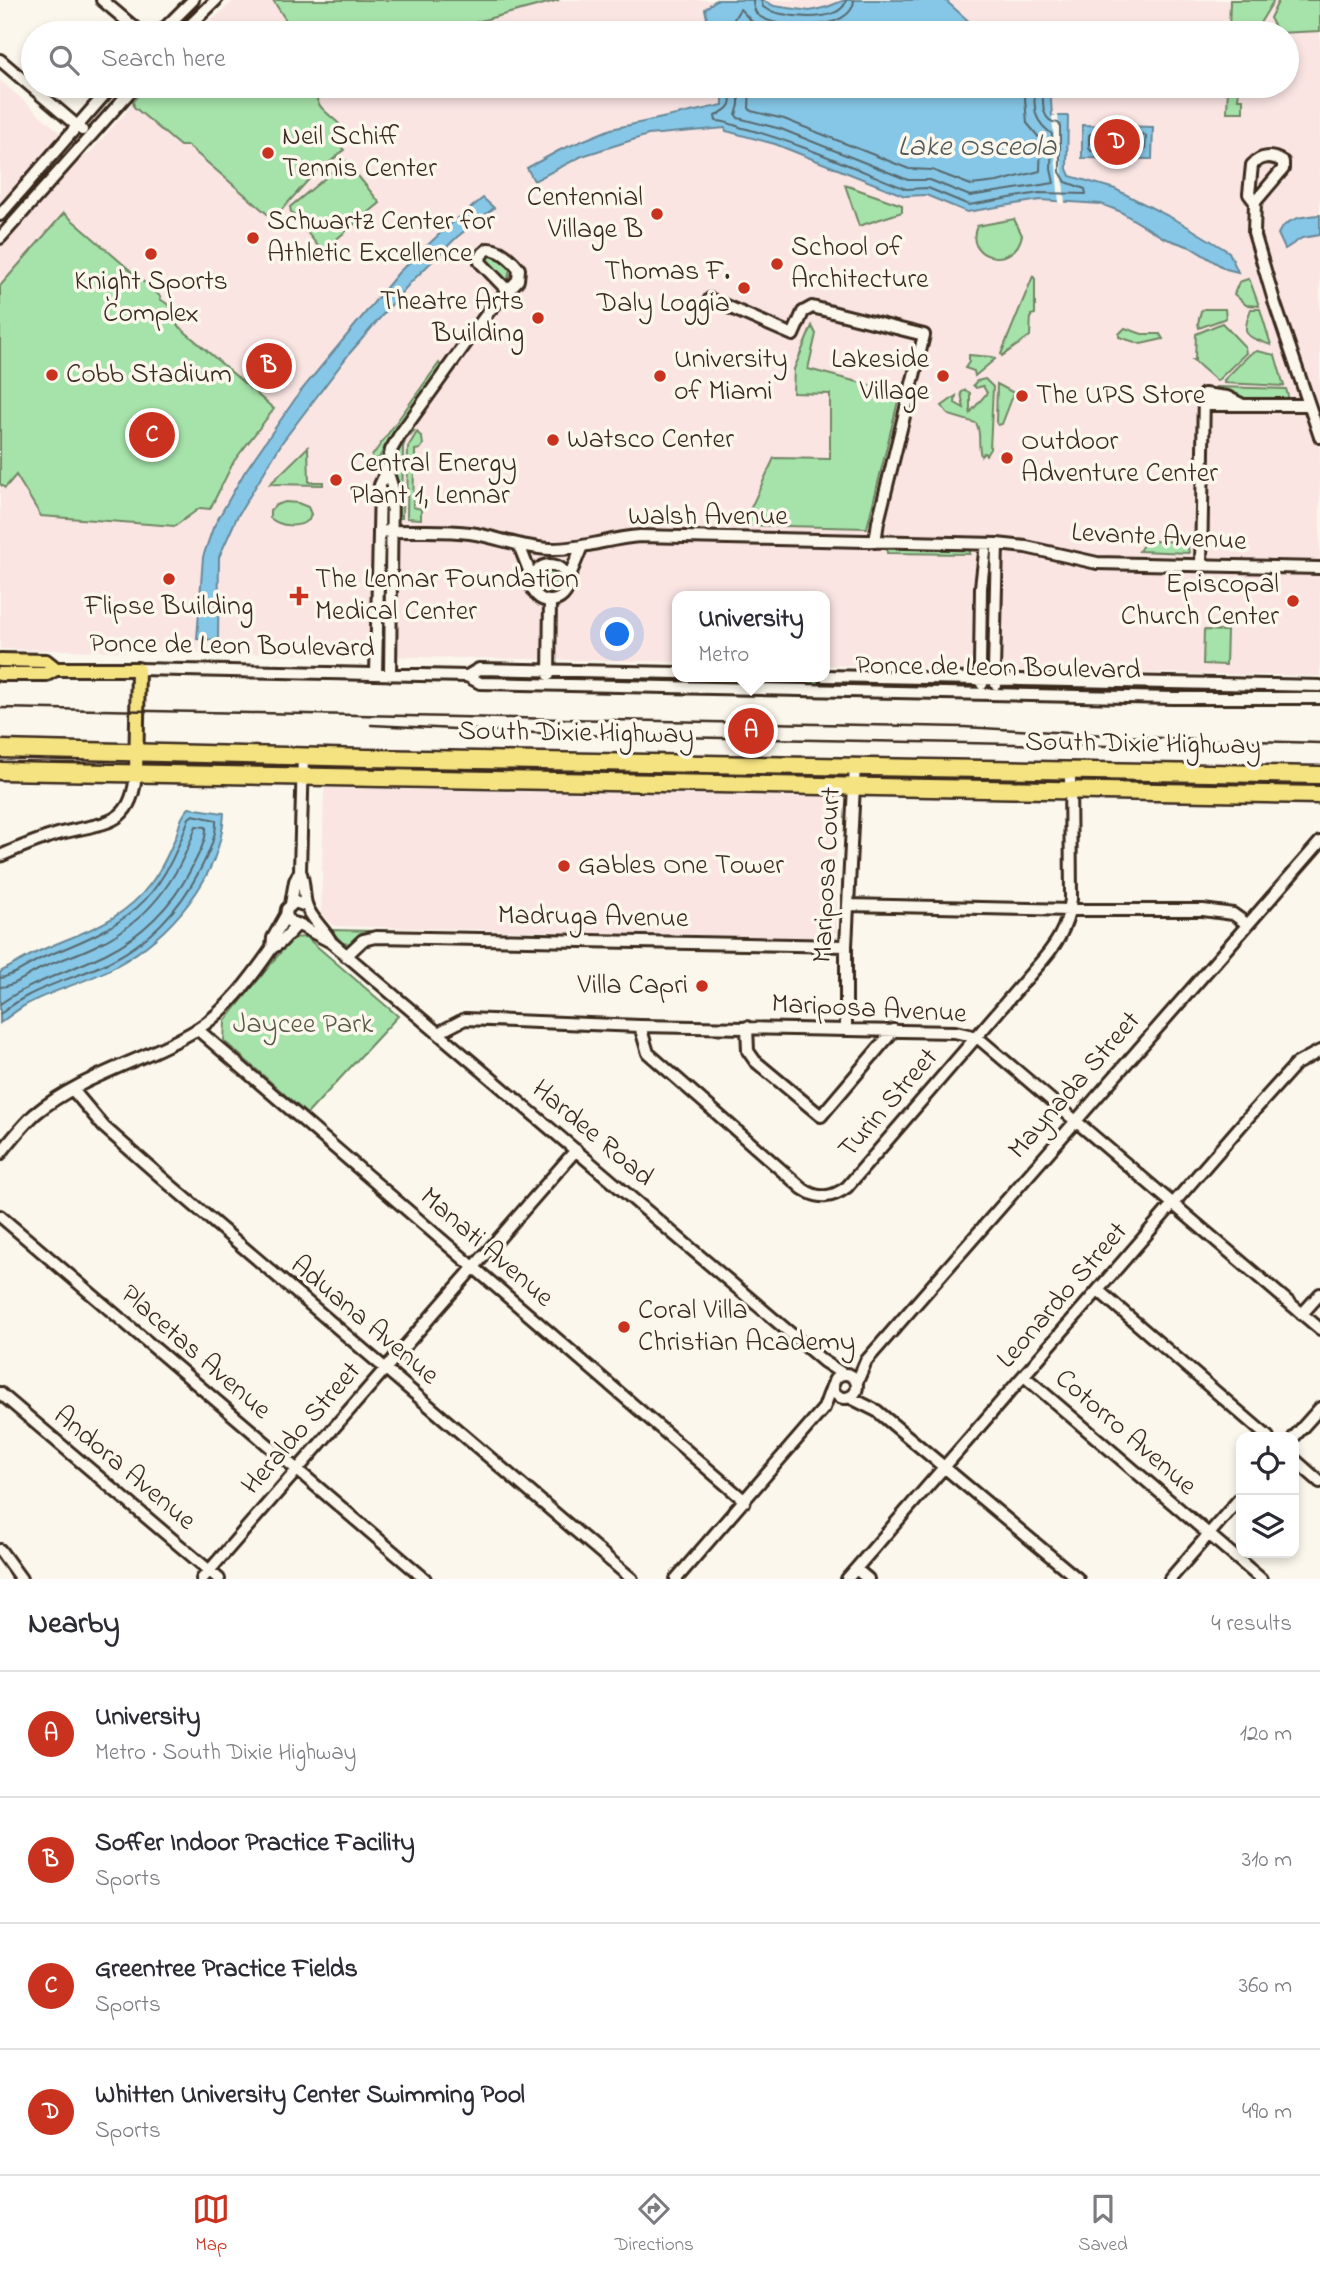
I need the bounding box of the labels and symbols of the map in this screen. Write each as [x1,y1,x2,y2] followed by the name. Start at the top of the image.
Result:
[1094,116,1140,168] pin: D
[282,117,437,190] place label: Neil Schiff Tennis Center
[897,126,1057,170] water label: Lake Osceola
[260,145,276,161] marker: Neil Schiff Tennis Center
[527,178,643,251] place label: Centennial Village B
[267,202,495,275] place label: Schwartz Center for Athletic Excellence
[649,206,665,222] marker: Centennial Village B
[791,228,929,301] place label: School of Architecture
[245,230,261,246] marker: Schwartz Center for Athletic Excellence
[143,246,159,262] marker: Knight Sports Complex
[596,252,730,325] place label: Thomas F. Daly Loggia
[769,256,785,272] marker: School of Architecture
[74,262,228,335] place label: Knight Sports Complex
[736,280,752,296] marker: Thomas F. Daly Loggia
[380,282,524,355] place label: Theatre Arts Building
[530,310,546,326] marker: Theatre Arts Building
[246,340,292,392] pin: B
[674,340,788,413] place label: University of Miami
[831,340,929,413] place label: Lakeside Village
[66,355,232,396] place label: Cobb Stadium
[44,367,60,383] marker: Cobb Stadium
[652,368,668,384] marker: University of Miami
[935,368,951,384] marker: Lakeside Village
[1036,376,1206,417] place label: The UPS Store
[1014,388,1030,404] marker: The UPS Store
[129,409,175,461] pin: C
[567,420,734,461] place label: Watsco Center
[1021,422,1218,495] place label: Outdoor Adventure Center
[545,432,561,448] marker: Watsco Center
[350,444,517,517] place label: Central Energy Plant 1, Lennar
[999,450,1015,466] marker: Outdoor Adventure Center
[328,472,344,488] marker: Central Energy Plant 1, Lennar
[628,497,788,538] street label: Walsh Avenue
[1070,513,1248,563] street label: Levante Avenue
[315,560,579,633] place label: The Lennar Foundation Medical Center
[1121,565,1279,638] place label: Episcopal Church Center
[161,571,177,587] marker: Flipse Building
[289,586,309,606] marker: The Lennar Foundation Medical Center
[84,587,253,628] place label: Flipse Building
[1285,593,1301,609] marker: Episcopal Church Center
[600,617,634,651] your location
[89,624,375,670] street label: Ponce de Leon Boulevard
[855,646,1141,692] street label: Ponce de Leon Boulevard
[728,705,774,757] pin: A
[458,711,694,757] street label: South Dixie Highway
[1025,722,1261,768] street label: South Dixie Highway
[803,786,853,964] street label: Mariposa Court
[578,846,784,887] place label: Gables One Tower
[556,858,572,874] marker: Gables One Tower
[497,896,689,940] street label: Madruga Avenue
[576,966,688,1007] place label: Villa Capri
[694,978,710,994] marker: Villa Capri
[770,984,968,1036] street label: Mariposa Avenue
[999,1003,1151,1169] street label: Maynada Street
[233,1005,374,1046] park label: Jaycee Park
[829,1039,949,1169] street label: Turin Street
[522,1070,662,1198] street label: Hardee Road
[410,1178,563,1318] street label: Manati Avenue
[988,1214,1138,1378] street label: Leonardo Street
[280,1246,448,1396] street label: Aduana Avenue
[110,1276,280,1431] street label: Placetas Avenue
[638,1291,855,1364] place label: Coral Villa Christian Academy
[616,1319,632,1335] marker: Coral Villa Christian Academy
[232,1353,372,1505] street label: Heraldo Street
[1045,1360,1205,1507] street label: Cotorro Avenue
[43,1397,205,1542] street label: Andora Avenue

